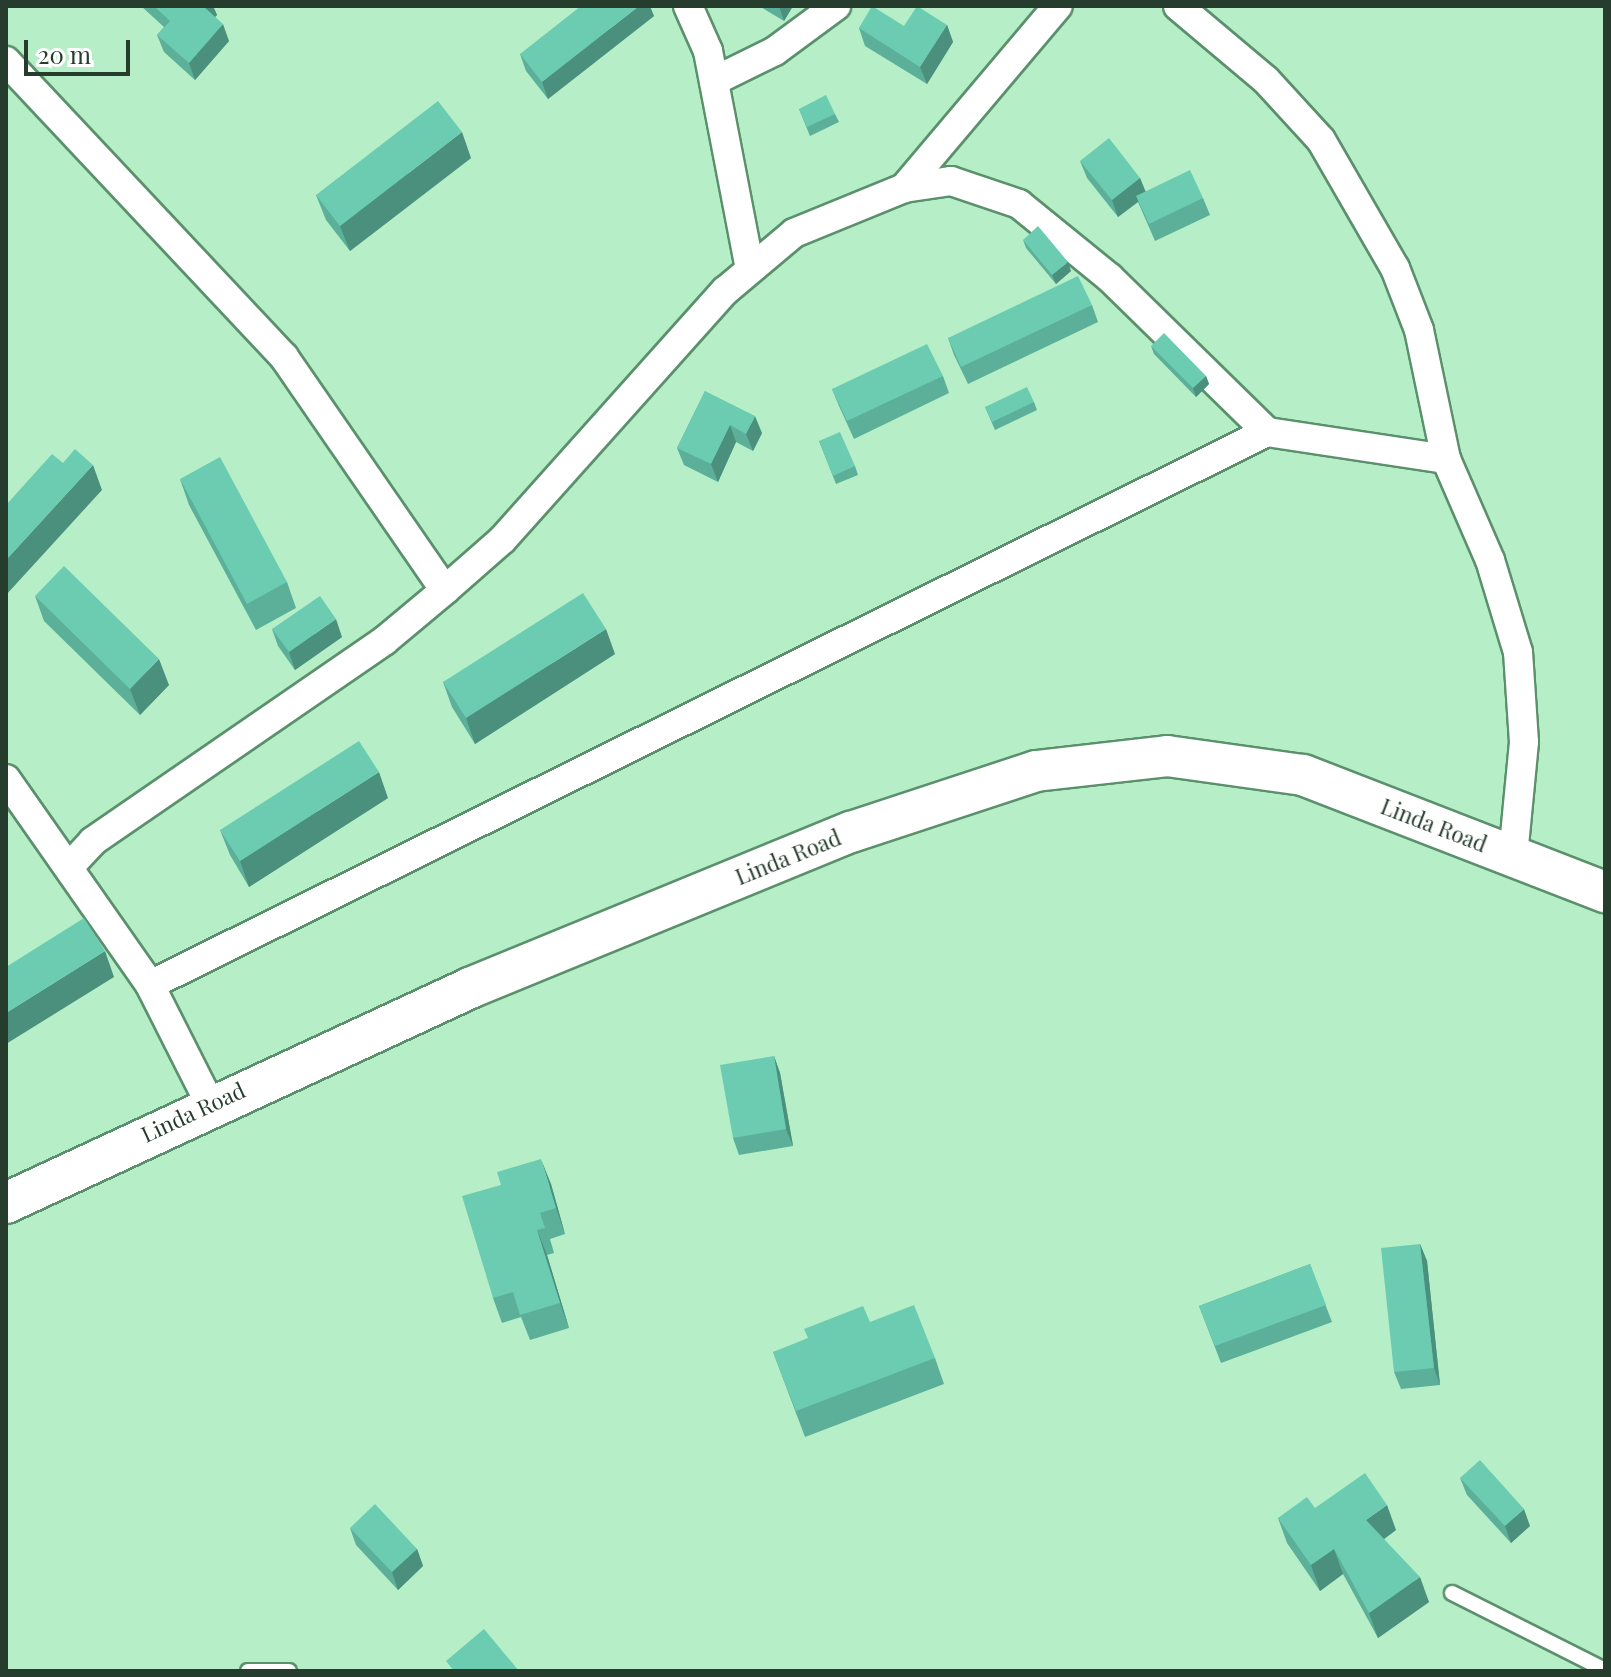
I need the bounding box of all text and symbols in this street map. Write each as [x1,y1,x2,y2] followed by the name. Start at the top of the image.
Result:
[28,24,134,74] scale bar
[38,38,91,70] text: 20 m
[1377,793,1491,857] street label: Linda Road
[731,824,845,890] street label: Linda Road
[137,1076,249,1148] street label: Linda Road

